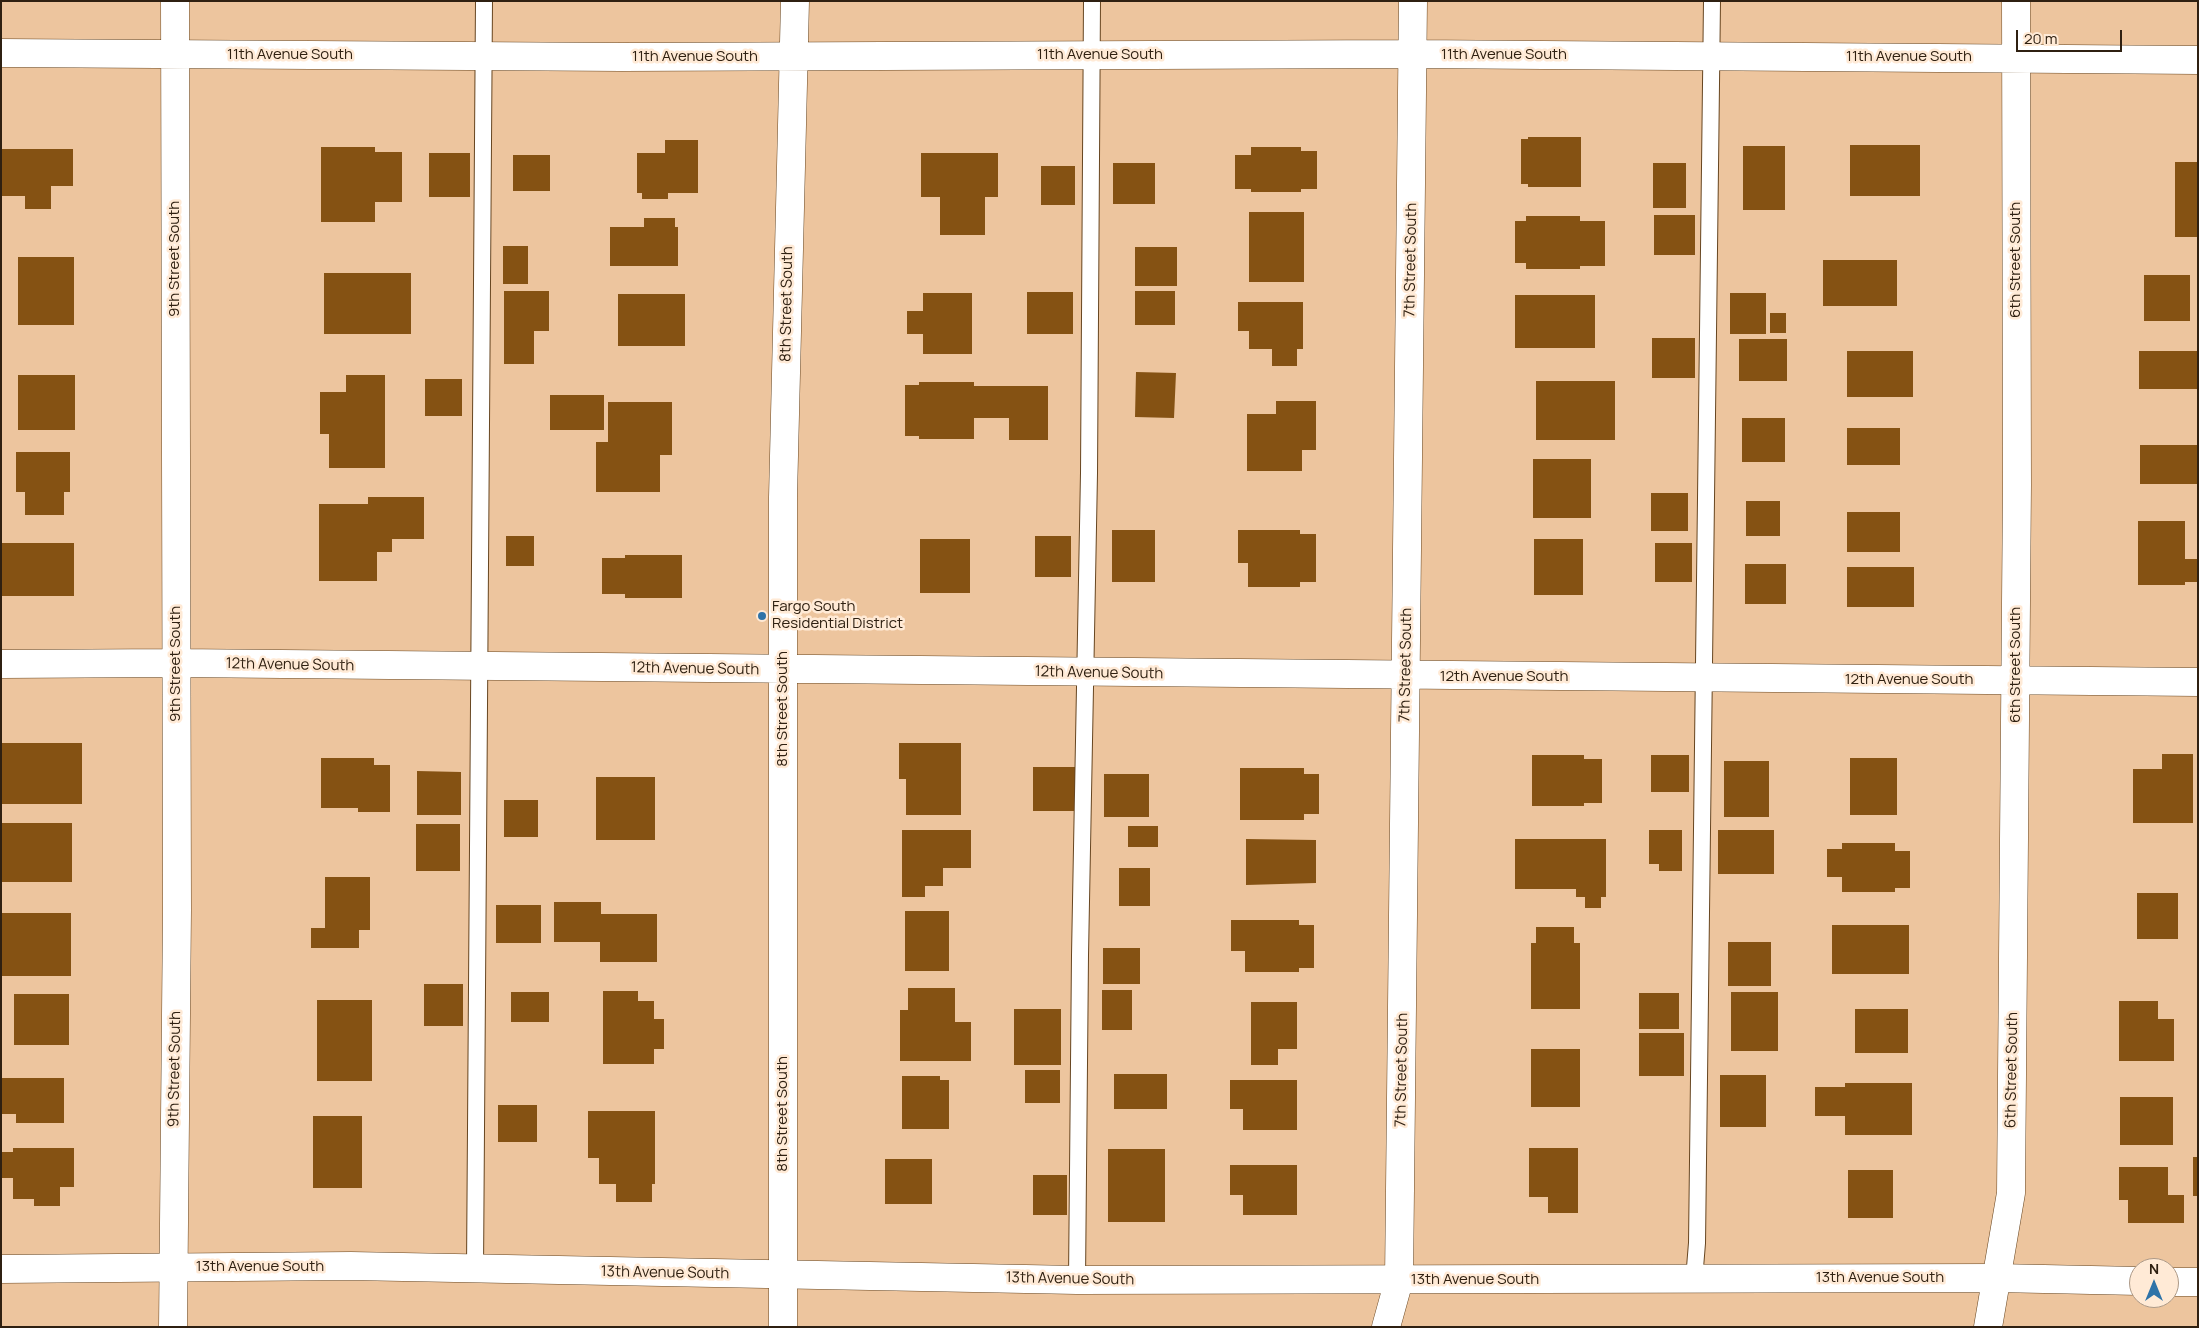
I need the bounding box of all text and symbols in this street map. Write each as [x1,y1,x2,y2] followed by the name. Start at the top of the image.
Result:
[2019,20,2125,52] scale bar
[2024,28,2057,49] text: 20 m
[227,46,353,64] street label: 11th Avenue South
[1037,46,1163,64] street label: 11th Avenue South
[1441,46,1567,64] street label: 11th Avenue South
[632,48,758,66] street label: 11th Avenue South
[1846,48,1972,66] street label: 11th Avenue South
[166,201,184,317] street label: 9th Street South
[2007,202,2025,318] street label: 6th Street South
[1401,203,1421,317] street label: 7th Street South
[777,246,797,362] street label: 8th Street South
[772,598,903,633] place label: Fargo South Residential District
[167,606,185,722] street label: 9th Street South
[2007,607,2025,723] street label: 6th Street South
[1396,608,1416,722] street label: 7th Street South
[756,610,768,622] marker: Fargo South Residential District
[774,651,792,767] street label: 8th Street South
[226,655,354,675] street label: 12th Avenue South
[631,659,759,679] street label: 12th Avenue South
[1035,663,1163,683] street label: 12th Avenue South
[1440,668,1568,686] street label: 12th Avenue South
[1845,671,1973,689] street label: 12th Avenue South
[165,1011,185,1127] street label: 9th Street South
[2002,1012,2022,1128] street label: 6th Street South
[1392,1013,1412,1127] street label: 7th Street South
[774,1056,792,1172] street label: 8th Street South
[196,1258,324,1276] street label: 13th Avenue South
[2129,1258,2179,1308] north arrow
[2149,1259,2159,1278] text: N
[601,1263,729,1283] street label: 13th Avenue South
[1006,1269,1134,1289] street label: 13th Avenue South
[1816,1269,1944,1287] street label: 13th Avenue South
[1411,1271,1539,1289] street label: 13th Avenue South

